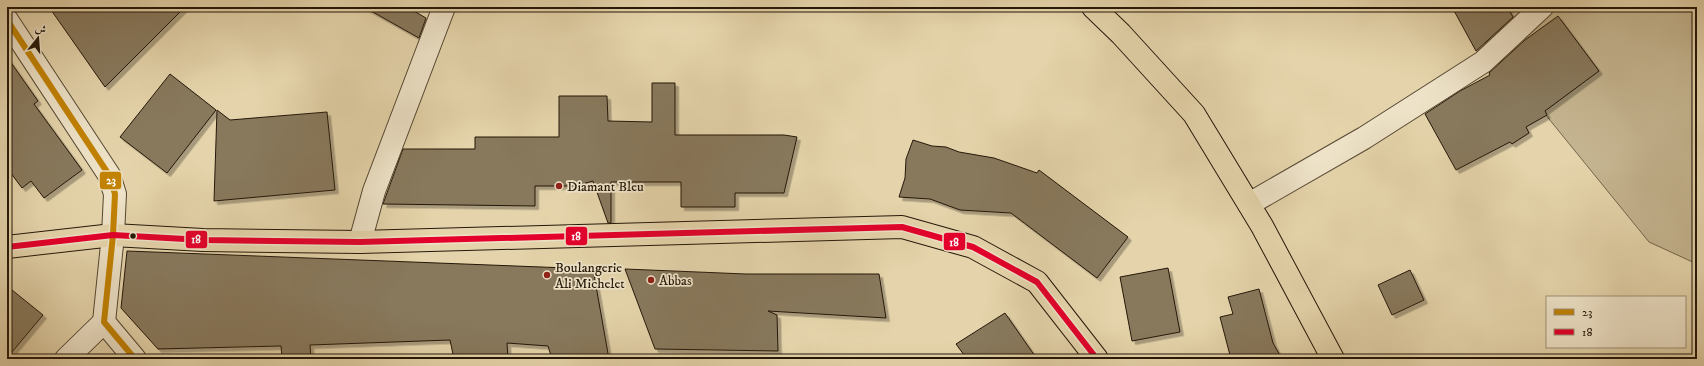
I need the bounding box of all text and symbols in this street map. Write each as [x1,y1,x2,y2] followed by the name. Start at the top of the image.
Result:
[18,18,58,58] north arrow
[33,21,48,38] text: ش
[99,171,122,190] line badge: 23
[106,174,116,188] text: 23
[567,178,644,196] place label: Diamant Bleu
[554,181,564,191] marker: Diamant Bleu
[565,226,588,246] line badge: 18
[185,230,208,249] line badge: 18
[571,230,581,244] text: 18
[128,231,138,241] unlabelled marker
[943,232,966,251] line badge: 18
[191,233,201,247] text: 18
[949,236,959,250] text: 18
[555,259,625,293] place label: Boulangerie Ali Michelet
[542,270,552,280] marker: Boulangerie Ali Michelet
[659,272,692,290] place label: Abbas
[646,275,656,285] marker: Abbas
[1546,296,1686,348] legend
[1582,305,1592,320] text: 23
[1582,325,1592,340] text: 18

